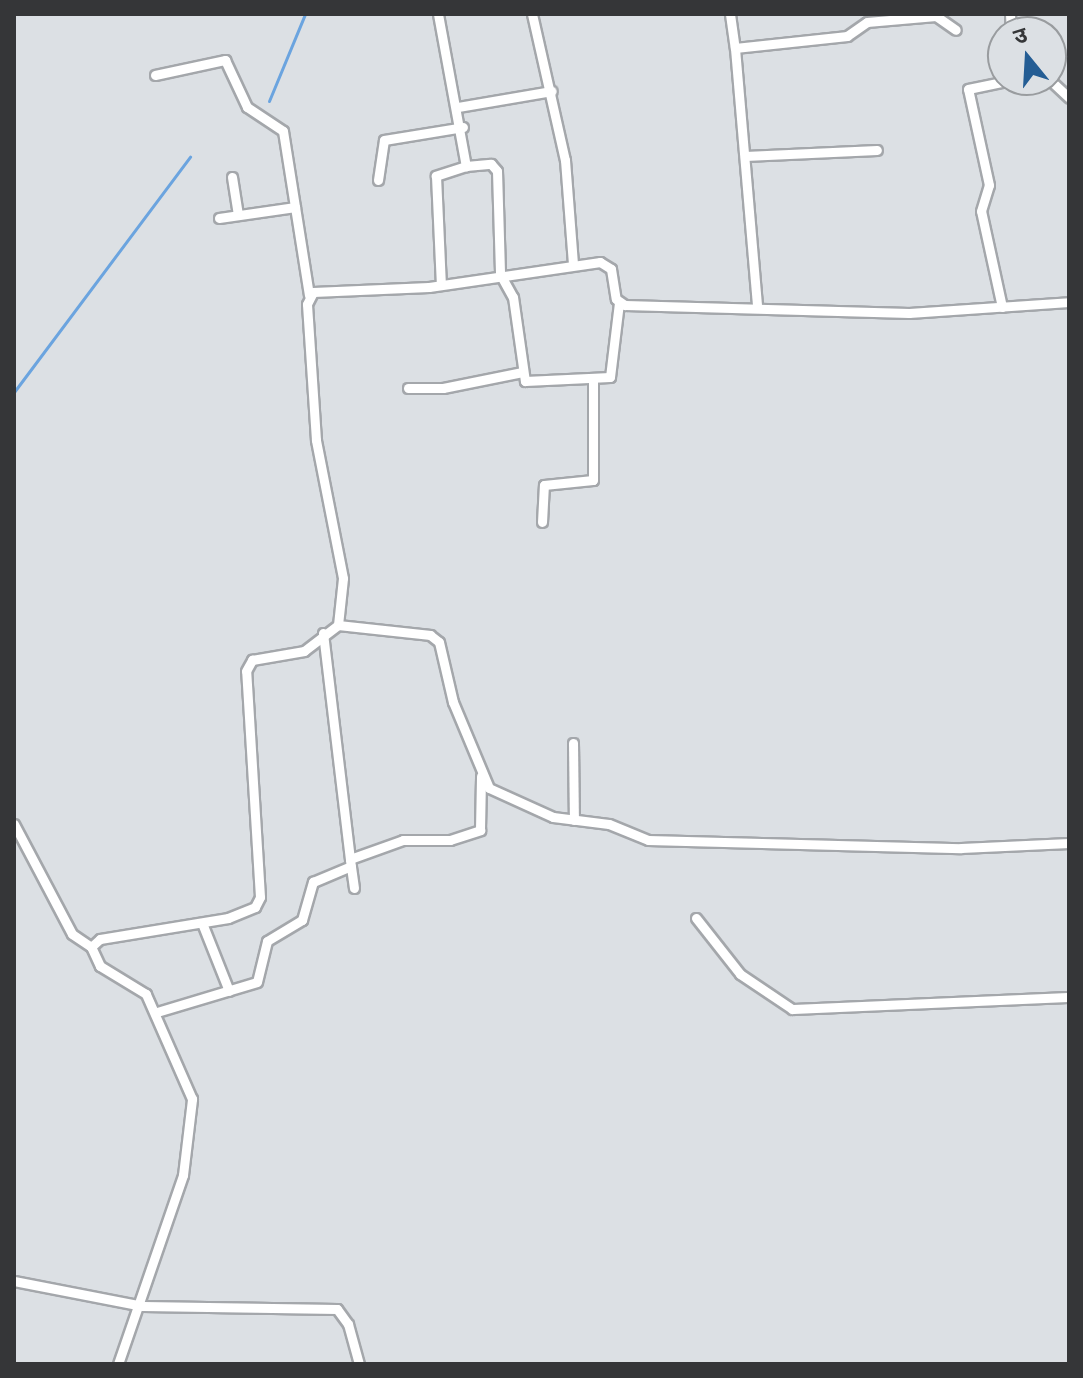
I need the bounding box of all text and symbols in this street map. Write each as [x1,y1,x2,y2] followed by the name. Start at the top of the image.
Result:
[987,16,1067,96] north arrow
[1010,21,1030,49] text: उ

